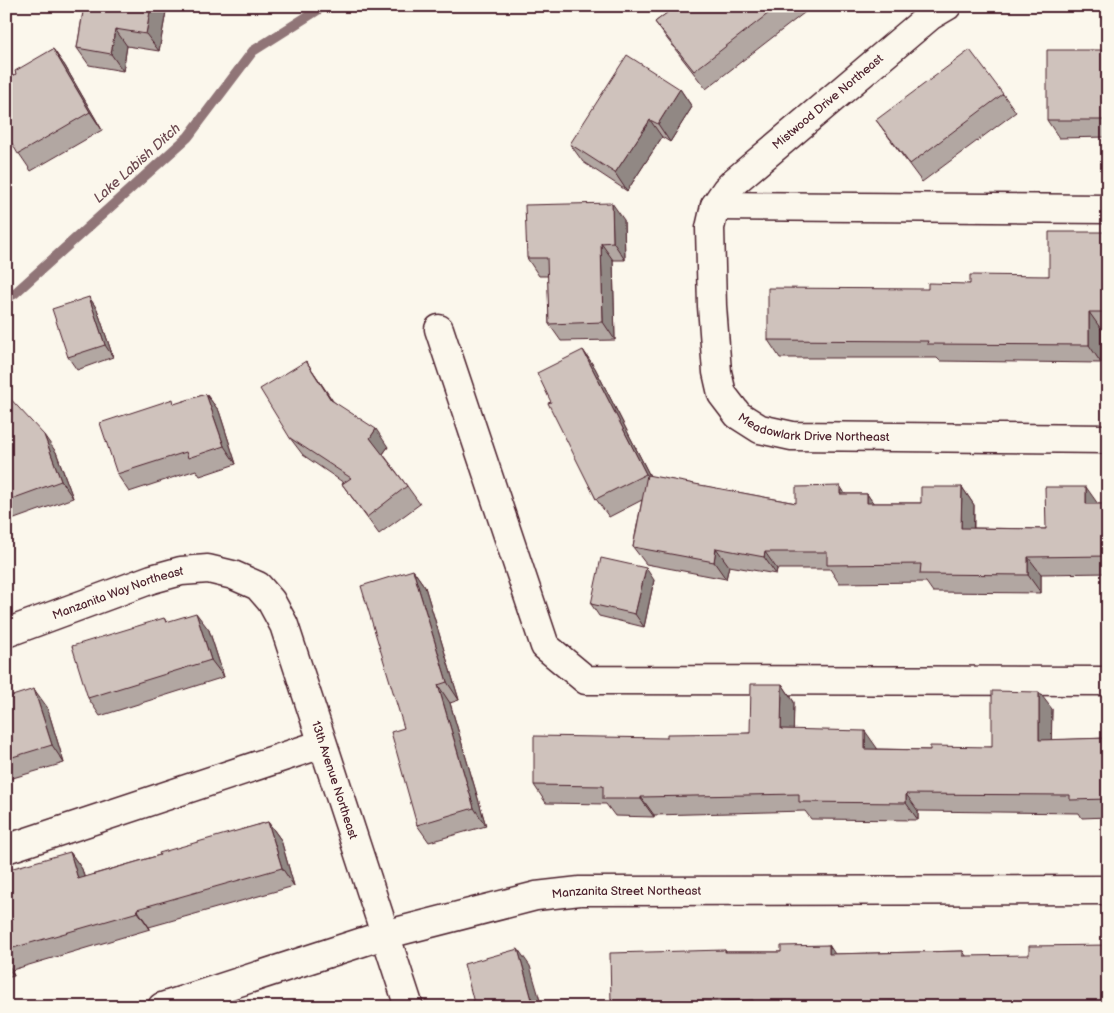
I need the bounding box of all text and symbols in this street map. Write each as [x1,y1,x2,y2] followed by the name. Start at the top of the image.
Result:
[770,51,887,153] street label: Mistwood Drive Northeast
[90,119,184,206] water label: Lake Labish Ditch
[735,410,890,444] street label: Meadowlark Drive Northeast
[50,563,184,623] street label: Manzanita Way Northeast
[308,719,361,841] street label: 13th Avenue Northeast
[551,883,701,902] street label: Manzanita Street Northeast

